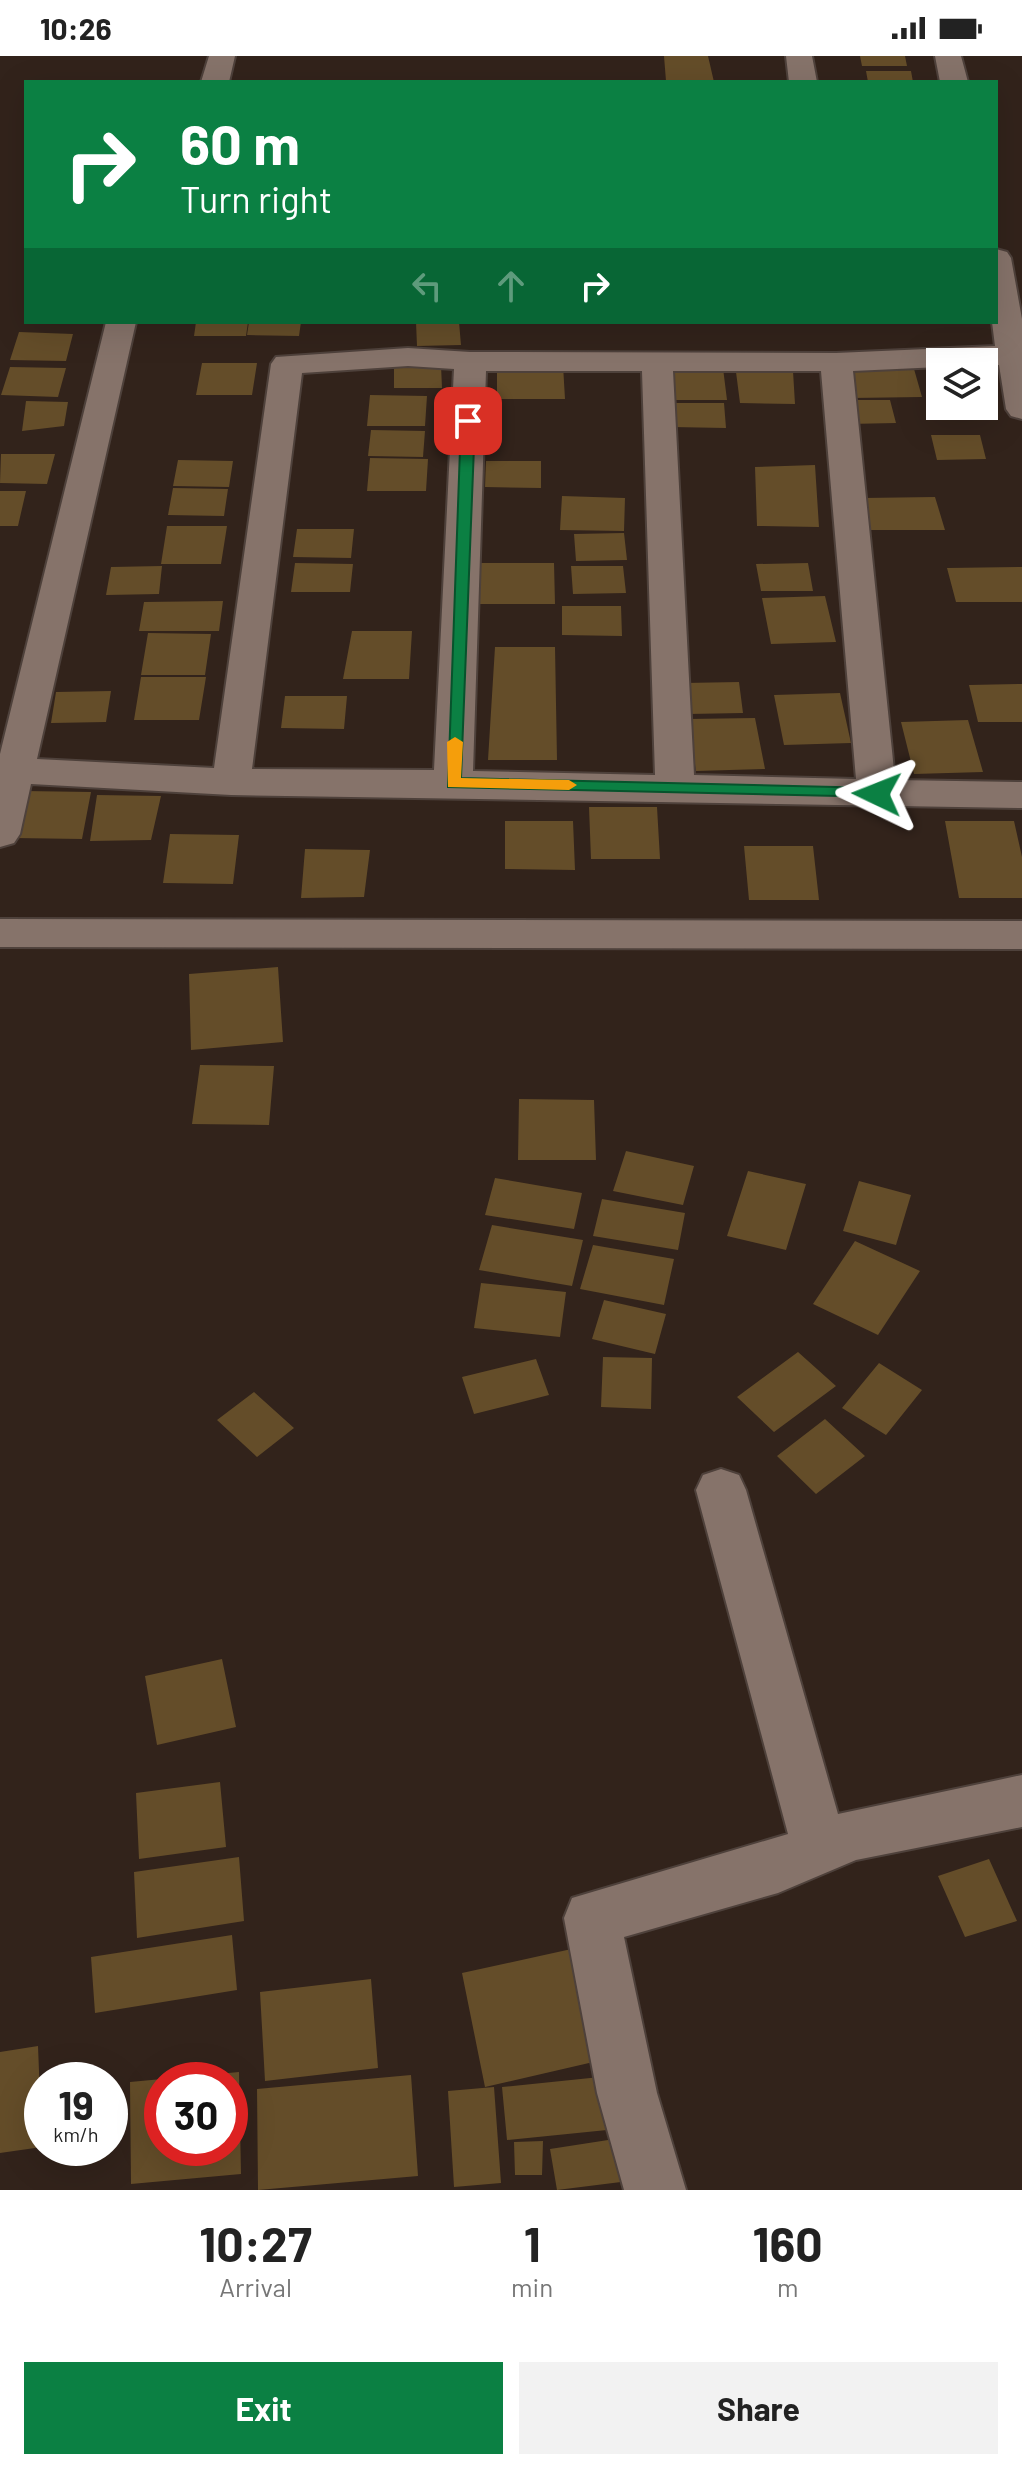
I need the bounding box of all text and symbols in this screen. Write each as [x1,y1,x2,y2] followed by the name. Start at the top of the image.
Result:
[40,10,112,46] text: 10:26
[180,109,300,176] text: 60 m
[48,112,152,216] icon: right
[180,177,332,220] text: Turn right
[405,264,449,308] icon: left
[489,264,533,308] icon: ahead
[573,264,617,308] icon: right
[926,348,998,420] map controls
[926,348,998,420] button: layers
[434,387,502,455] pin
[446,399,490,443] icon: arrive
[835,752,919,836] position arrow
[144,2062,248,2166] speed limit sign: 30
[58,2080,94,2128] text: 19
[53,2122,99,2146] text: km/h
[199,2214,312,2272] text: 10:27
[524,2214,541,2272] text: 1
[753,2214,823,2272] text: 160
[219,2271,292,2302] text: Arrival
[511,2271,553,2302] text: min
[777,2271,798,2302] text: m
[24,2362,503,2454] button: Exit
[519,2362,998,2454] button: Share

